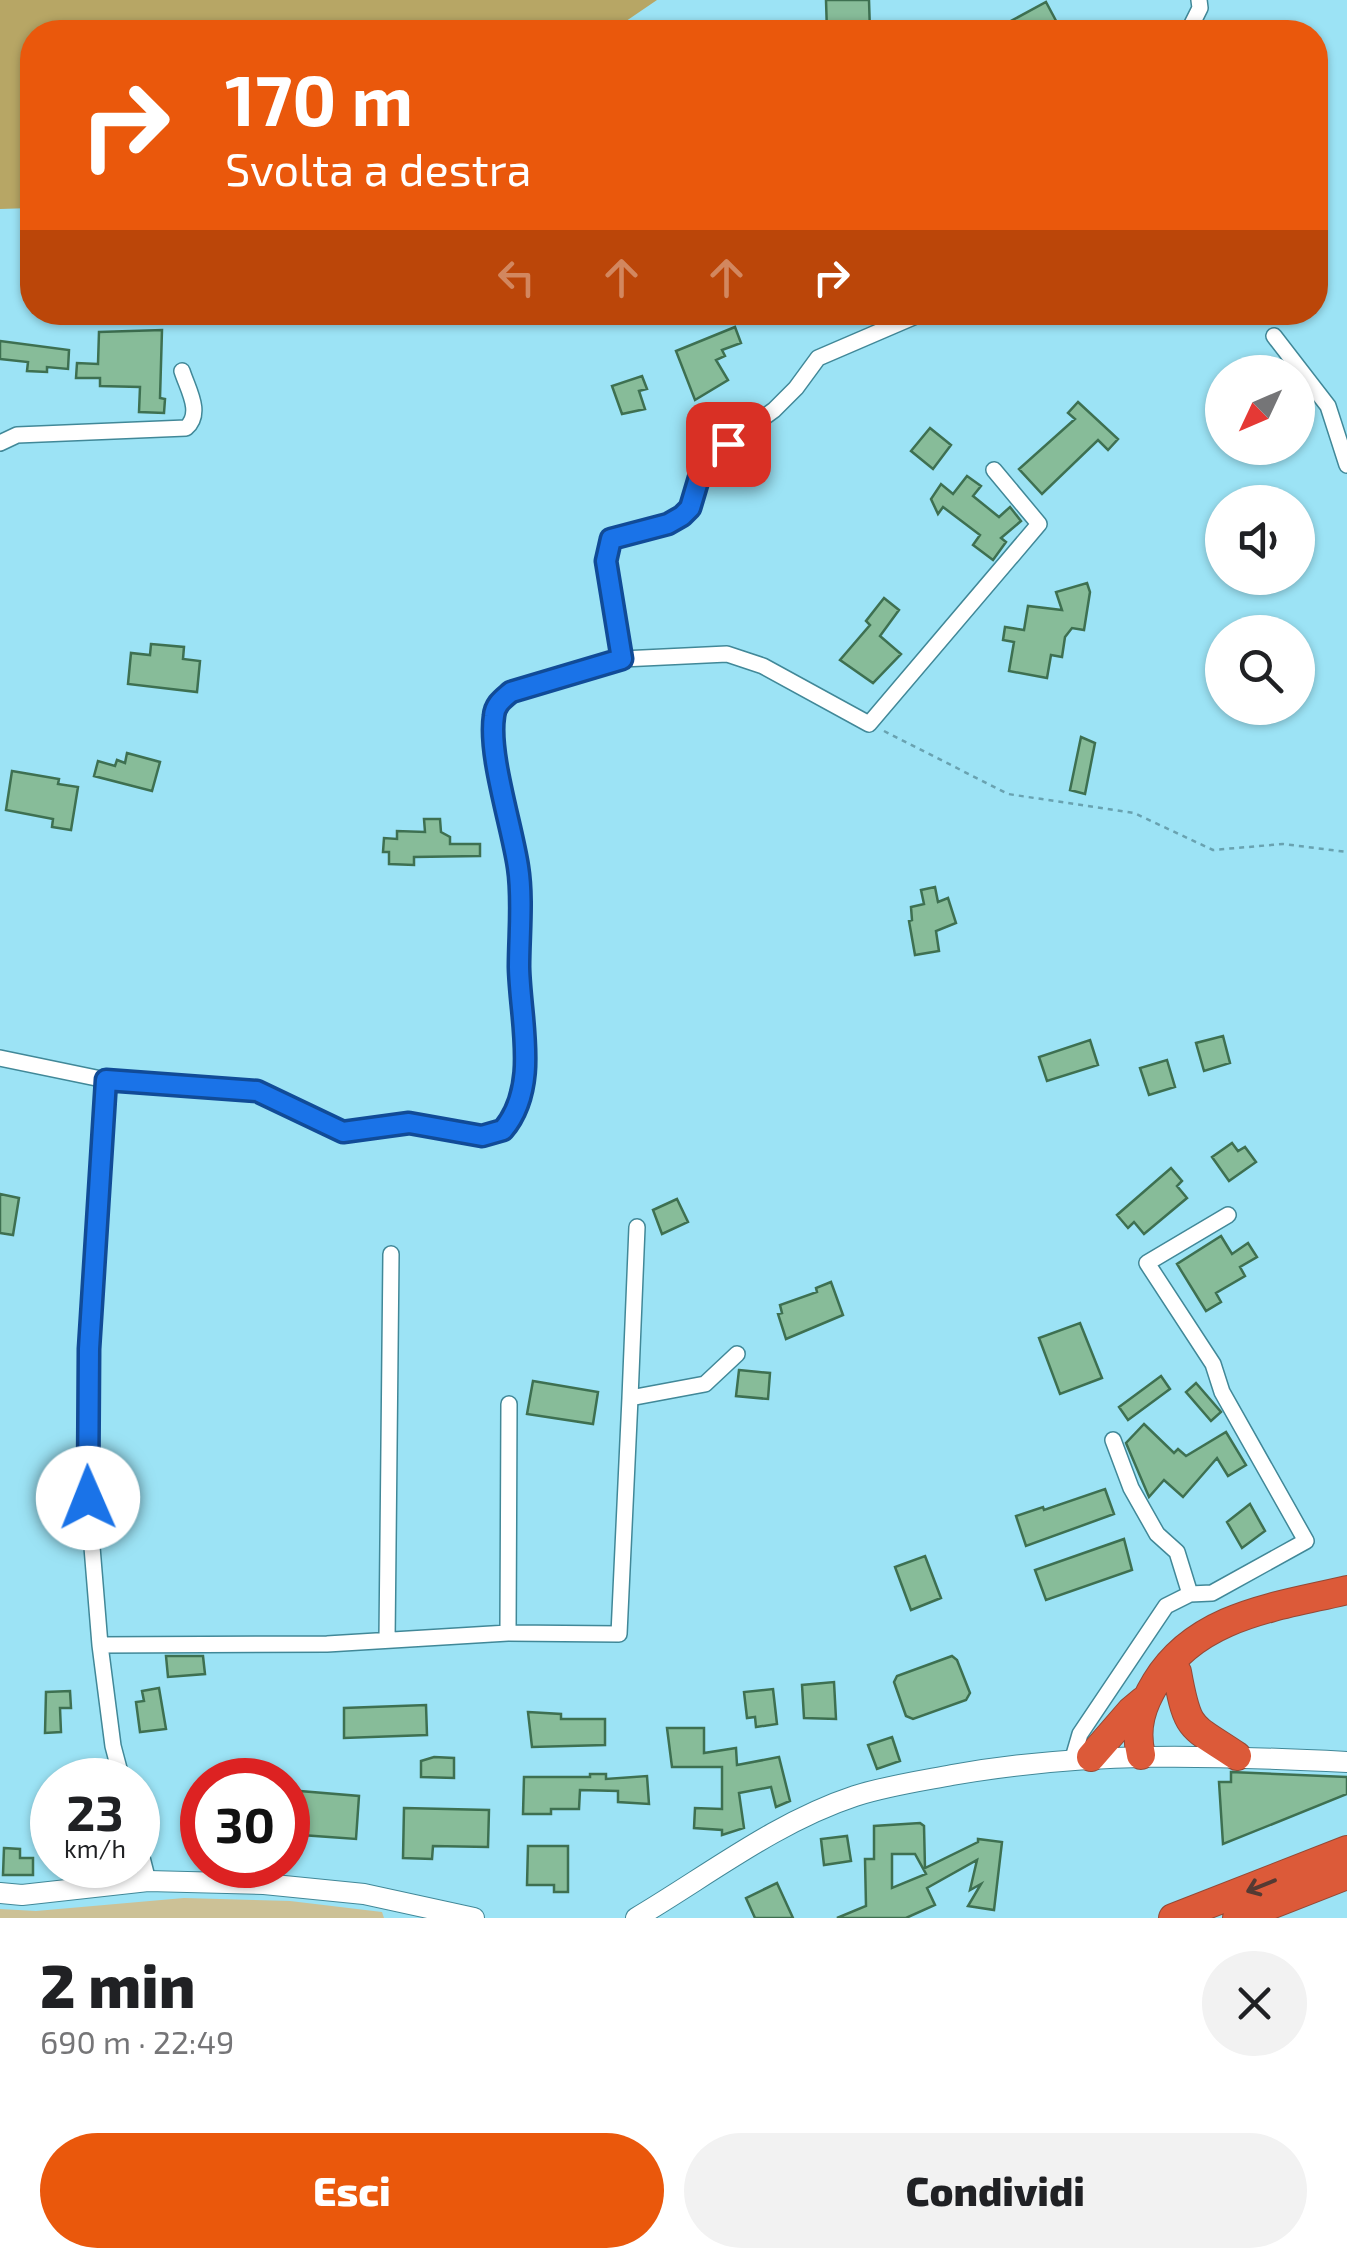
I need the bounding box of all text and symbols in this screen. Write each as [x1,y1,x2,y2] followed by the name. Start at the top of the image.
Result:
[225,56,413,140] text: 170 m
[60,60,190,190] icon: right
[225,141,531,195] text: Svolta a destra
[489,250,544,305] icon: left
[594,250,649,305] icon: ahead
[699,250,754,305] icon: ahead
[804,250,859,305] icon: right
[1205,355,1315,465] north arrow
[1205,355,1315,725] map controls
[686,402,771,487] pin
[701,417,756,472] icon: arrive
[1205,485,1315,595] button: sound
[1205,615,1315,725] button: search
[36,1446,140,1550] position arrow
[180,1758,310,1888] speed limit sign: 30
[66,1781,124,1841] text: 23
[64,1833,126,1863] text: km/h
[1246,1878,1276,1896] one-way arrow
[40,1948,195,2020] text: 2 min
[1202,1951,1307,2056] button: close
[40,2022,234,2060] text: 690 m · 22:49
[40,2133,664,2248] button: Esci
[684,2133,1307,2248] button: Condividi

